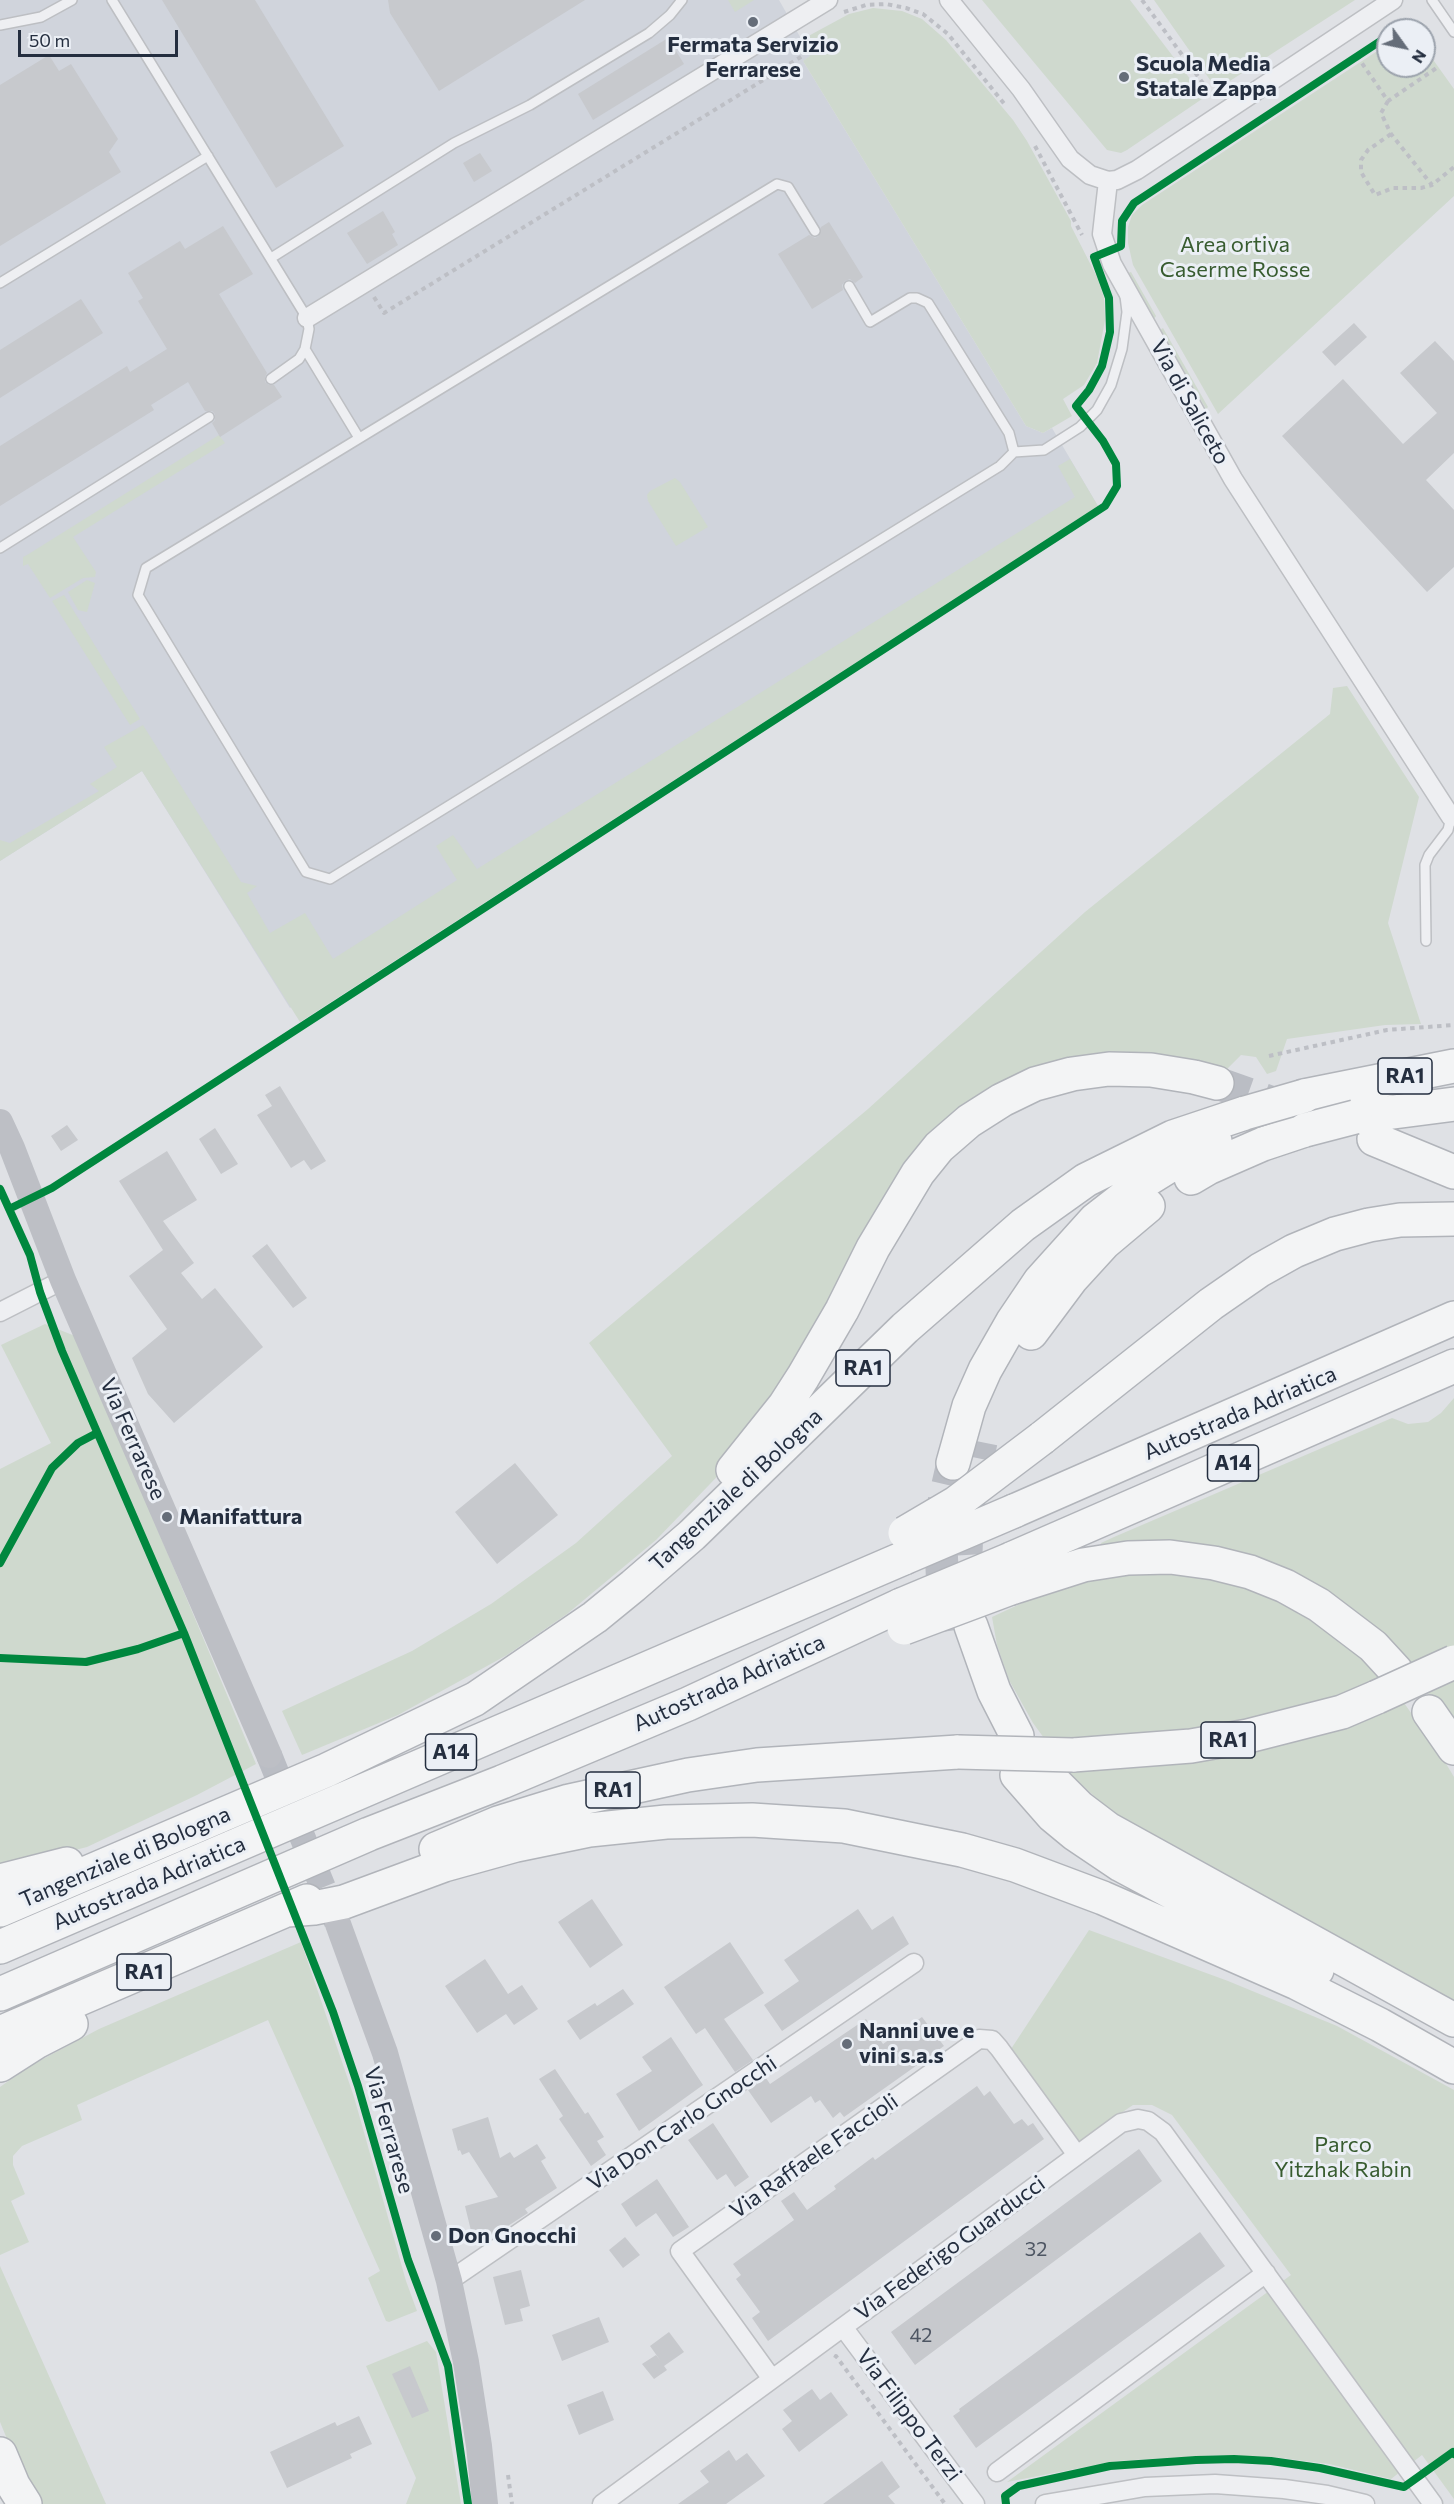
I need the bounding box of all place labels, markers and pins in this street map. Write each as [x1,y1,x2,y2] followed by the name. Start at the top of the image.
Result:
[746,15,760,29] marker: Fermata Servizio Ferrarese
[667,32,839,84] place label: Fermata Servizio Ferrarese
[1136,51,1277,102] place label: Scuola Media Statale Zappa
[1117,70,1131,84] marker: Scuola Media Statale Zappa
[179,1504,302,1530] place label: Manifattura
[160,1510,174,1524] marker: Manifattura
[859,2018,974,2070] place label: Nanni uve e vini s.a.s
[840,2037,854,2051] marker: Nanni uve e vini s.a.s
[448,2223,576,2249] place label: Don Gnocchi
[429,2229,443,2243] marker: Don Gnocchi

